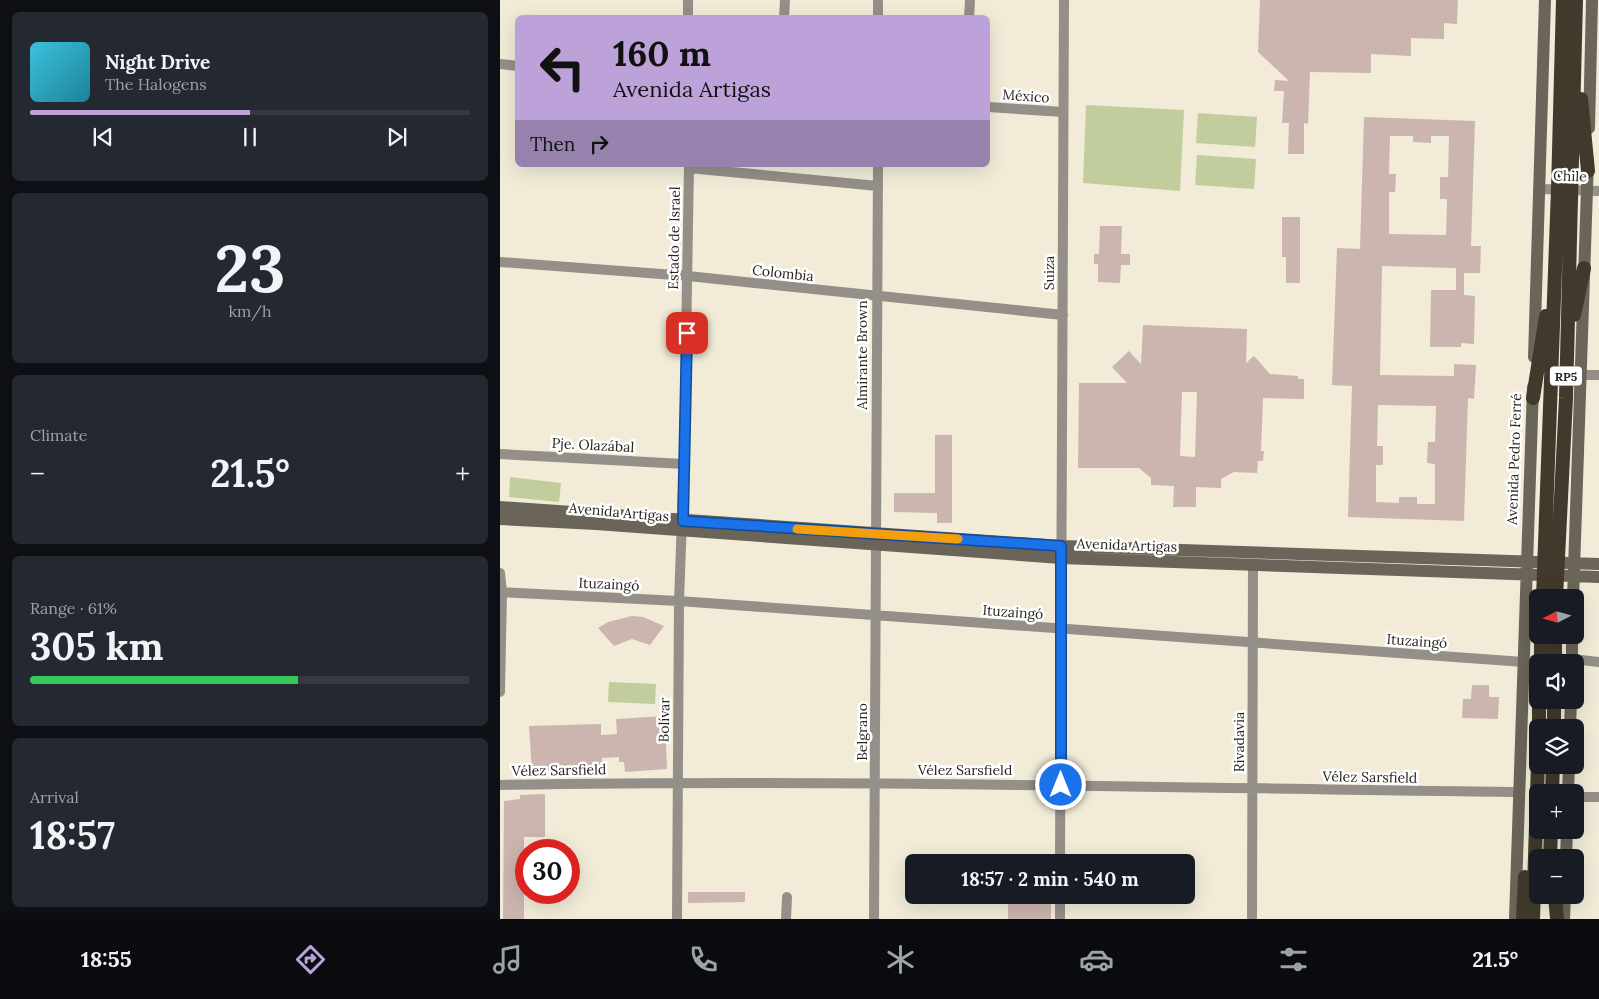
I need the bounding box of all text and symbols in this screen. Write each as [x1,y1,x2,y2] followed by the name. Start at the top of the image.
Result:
[613,31,711,76] text: 160 m
[530,35,595,100] icon: left
[105,50,210,74] text: Night Drive
[105,74,207,94] text: The Halogens
[613,75,771,103] text: Avenida Artigas
[1002,85,1050,107] street label: México
[89,123,117,151] icon: previous
[236,123,264,151] icon: pause
[383,123,411,151] icon: next
[585,130,613,158] icon: right
[530,132,575,156] text: Then
[1553,166,1587,186] street label: Chile
[664,186,684,290] street label: Estado de Israel
[214,227,286,310] text: 23
[1040,256,1058,290] street label: Suiza
[751,261,815,285] street label: Colombia
[853,300,871,411] street label: Almirante Brown
[228,301,272,321] text: km/h
[666,312,708,354] pin
[673,319,701,347] icon: arrive
[1550,366,1582,386] road number: RP5
[1503,393,1525,526] street label: Avenida Pedro Ferré
[30,425,87,445] text: Climate
[551,434,635,456] street label: Pje. Olazábal
[210,449,290,497] text: 21.5°
[30,456,45,492] text: −
[455,456,470,492] text: +
[567,499,670,525] street label: Avenida Artigas
[1075,534,1178,556] street label: Avenida Artigas
[578,573,640,595] street label: Ituzaingó
[1529,589,1584,644] north arrow
[1529,589,1584,904] map controls
[30,598,117,618] text: Range · 61%
[982,601,1044,623] street label: Ituzaingó
[30,622,164,670] text: 305 km
[1386,630,1448,652] street label: Ituzaingó
[1529,654,1584,709] button: sound
[655,697,673,743] street label: Bolívar
[853,703,871,761] street label: Belgrano
[1230,712,1248,772] street label: Rivadavia
[1529,719,1584,774] button: layers
[1034,758,1086,810] position arrow
[511,760,606,780] street label: Vélez Sarsfield
[917,761,1012,779] street label: Vélez Sarsfield
[1322,767,1417,787] street label: Vélez Sarsfield
[1529,784,1584,839] button: +
[30,787,79,807] text: Arrival
[30,811,115,859] text: 18:57
[515,839,580,904] speed limit sign: 30
[1529,849,1584,904] button: −
[961,867,1139,891] text: 18:57 · 2 min · 540 m
[293,942,328,977] icon: directions
[490,942,525,977] icon: music
[686,942,721,977] icon: phone
[883,942,918,977] icon: climate
[1079,942,1114,977] icon: car
[1276,942,1311,977] icon: filters
[81,945,132,973] text: 18:55
[1472,945,1518,973] text: 21.5°

